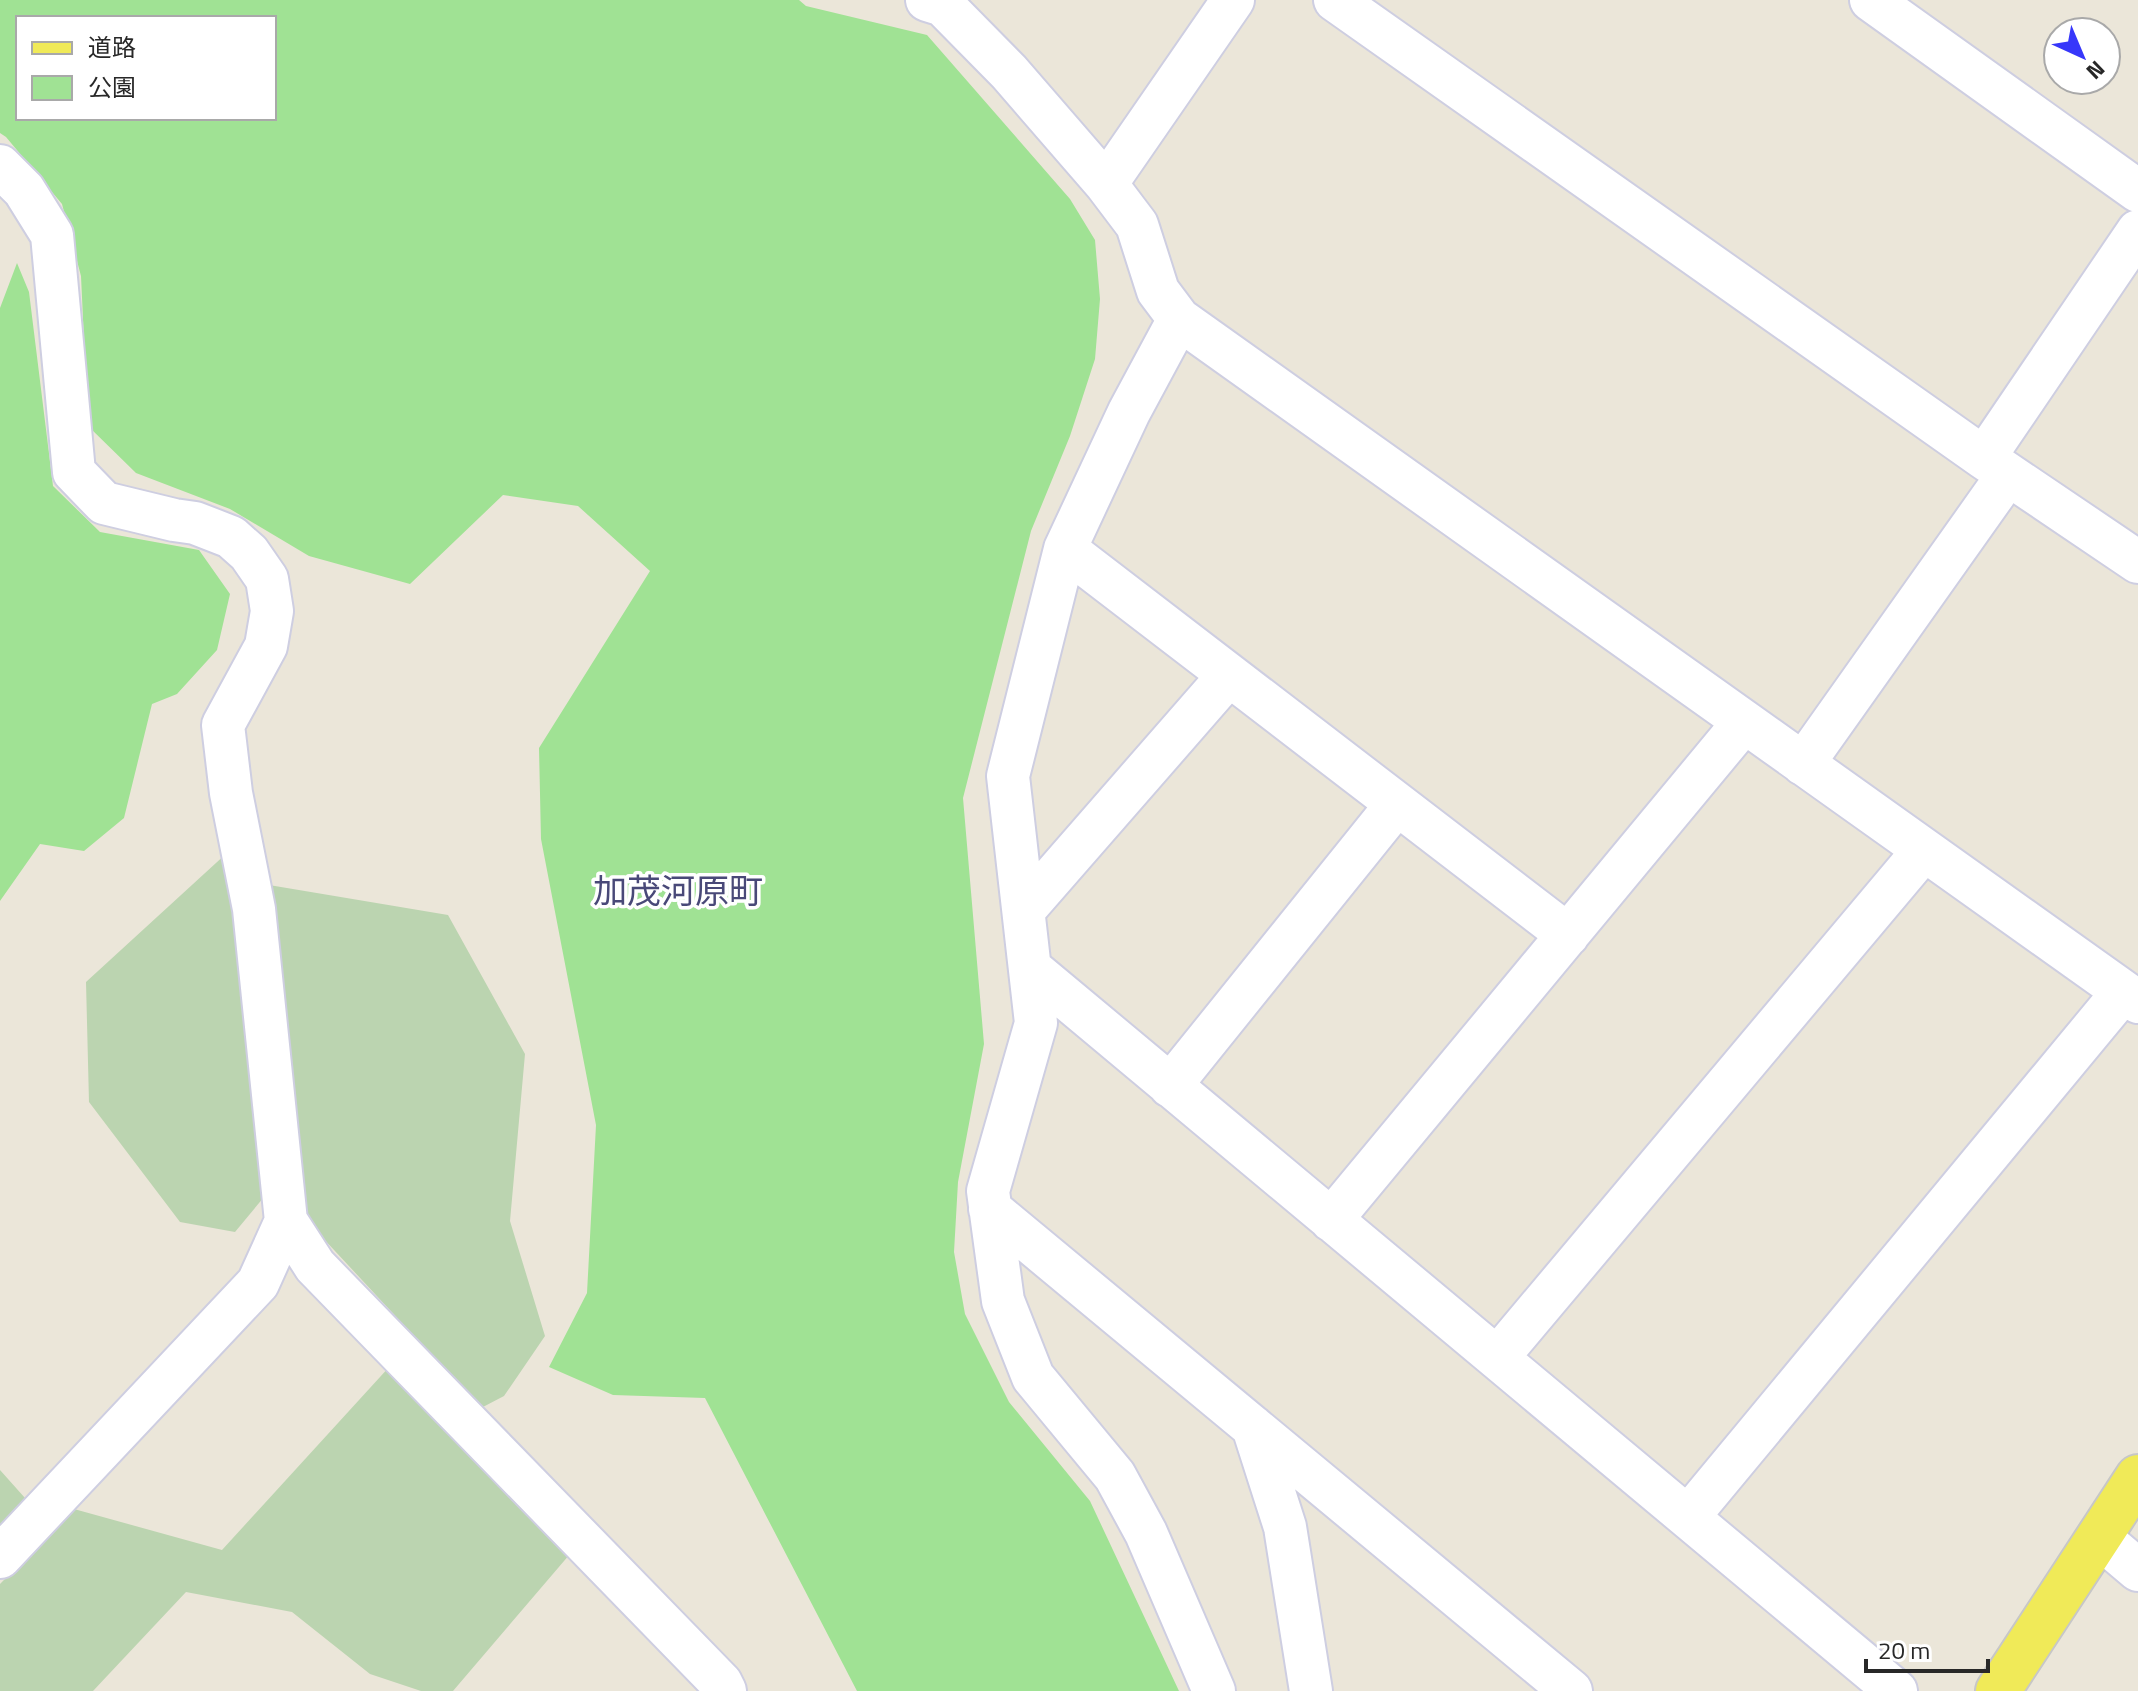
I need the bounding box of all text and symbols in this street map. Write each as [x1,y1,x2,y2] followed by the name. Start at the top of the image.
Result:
[16,16,276,120] legend
[2042,16,2122,96] north arrow
[88,29,136,65] text: 道路
[2079,53,2113,88] text: N
[88,69,136,105] text: 公園
[593,864,763,916] district label: 加茂河原町
[1866,1623,1988,1673] scale bar
[1878,1632,1930,1668] text: 20 m

